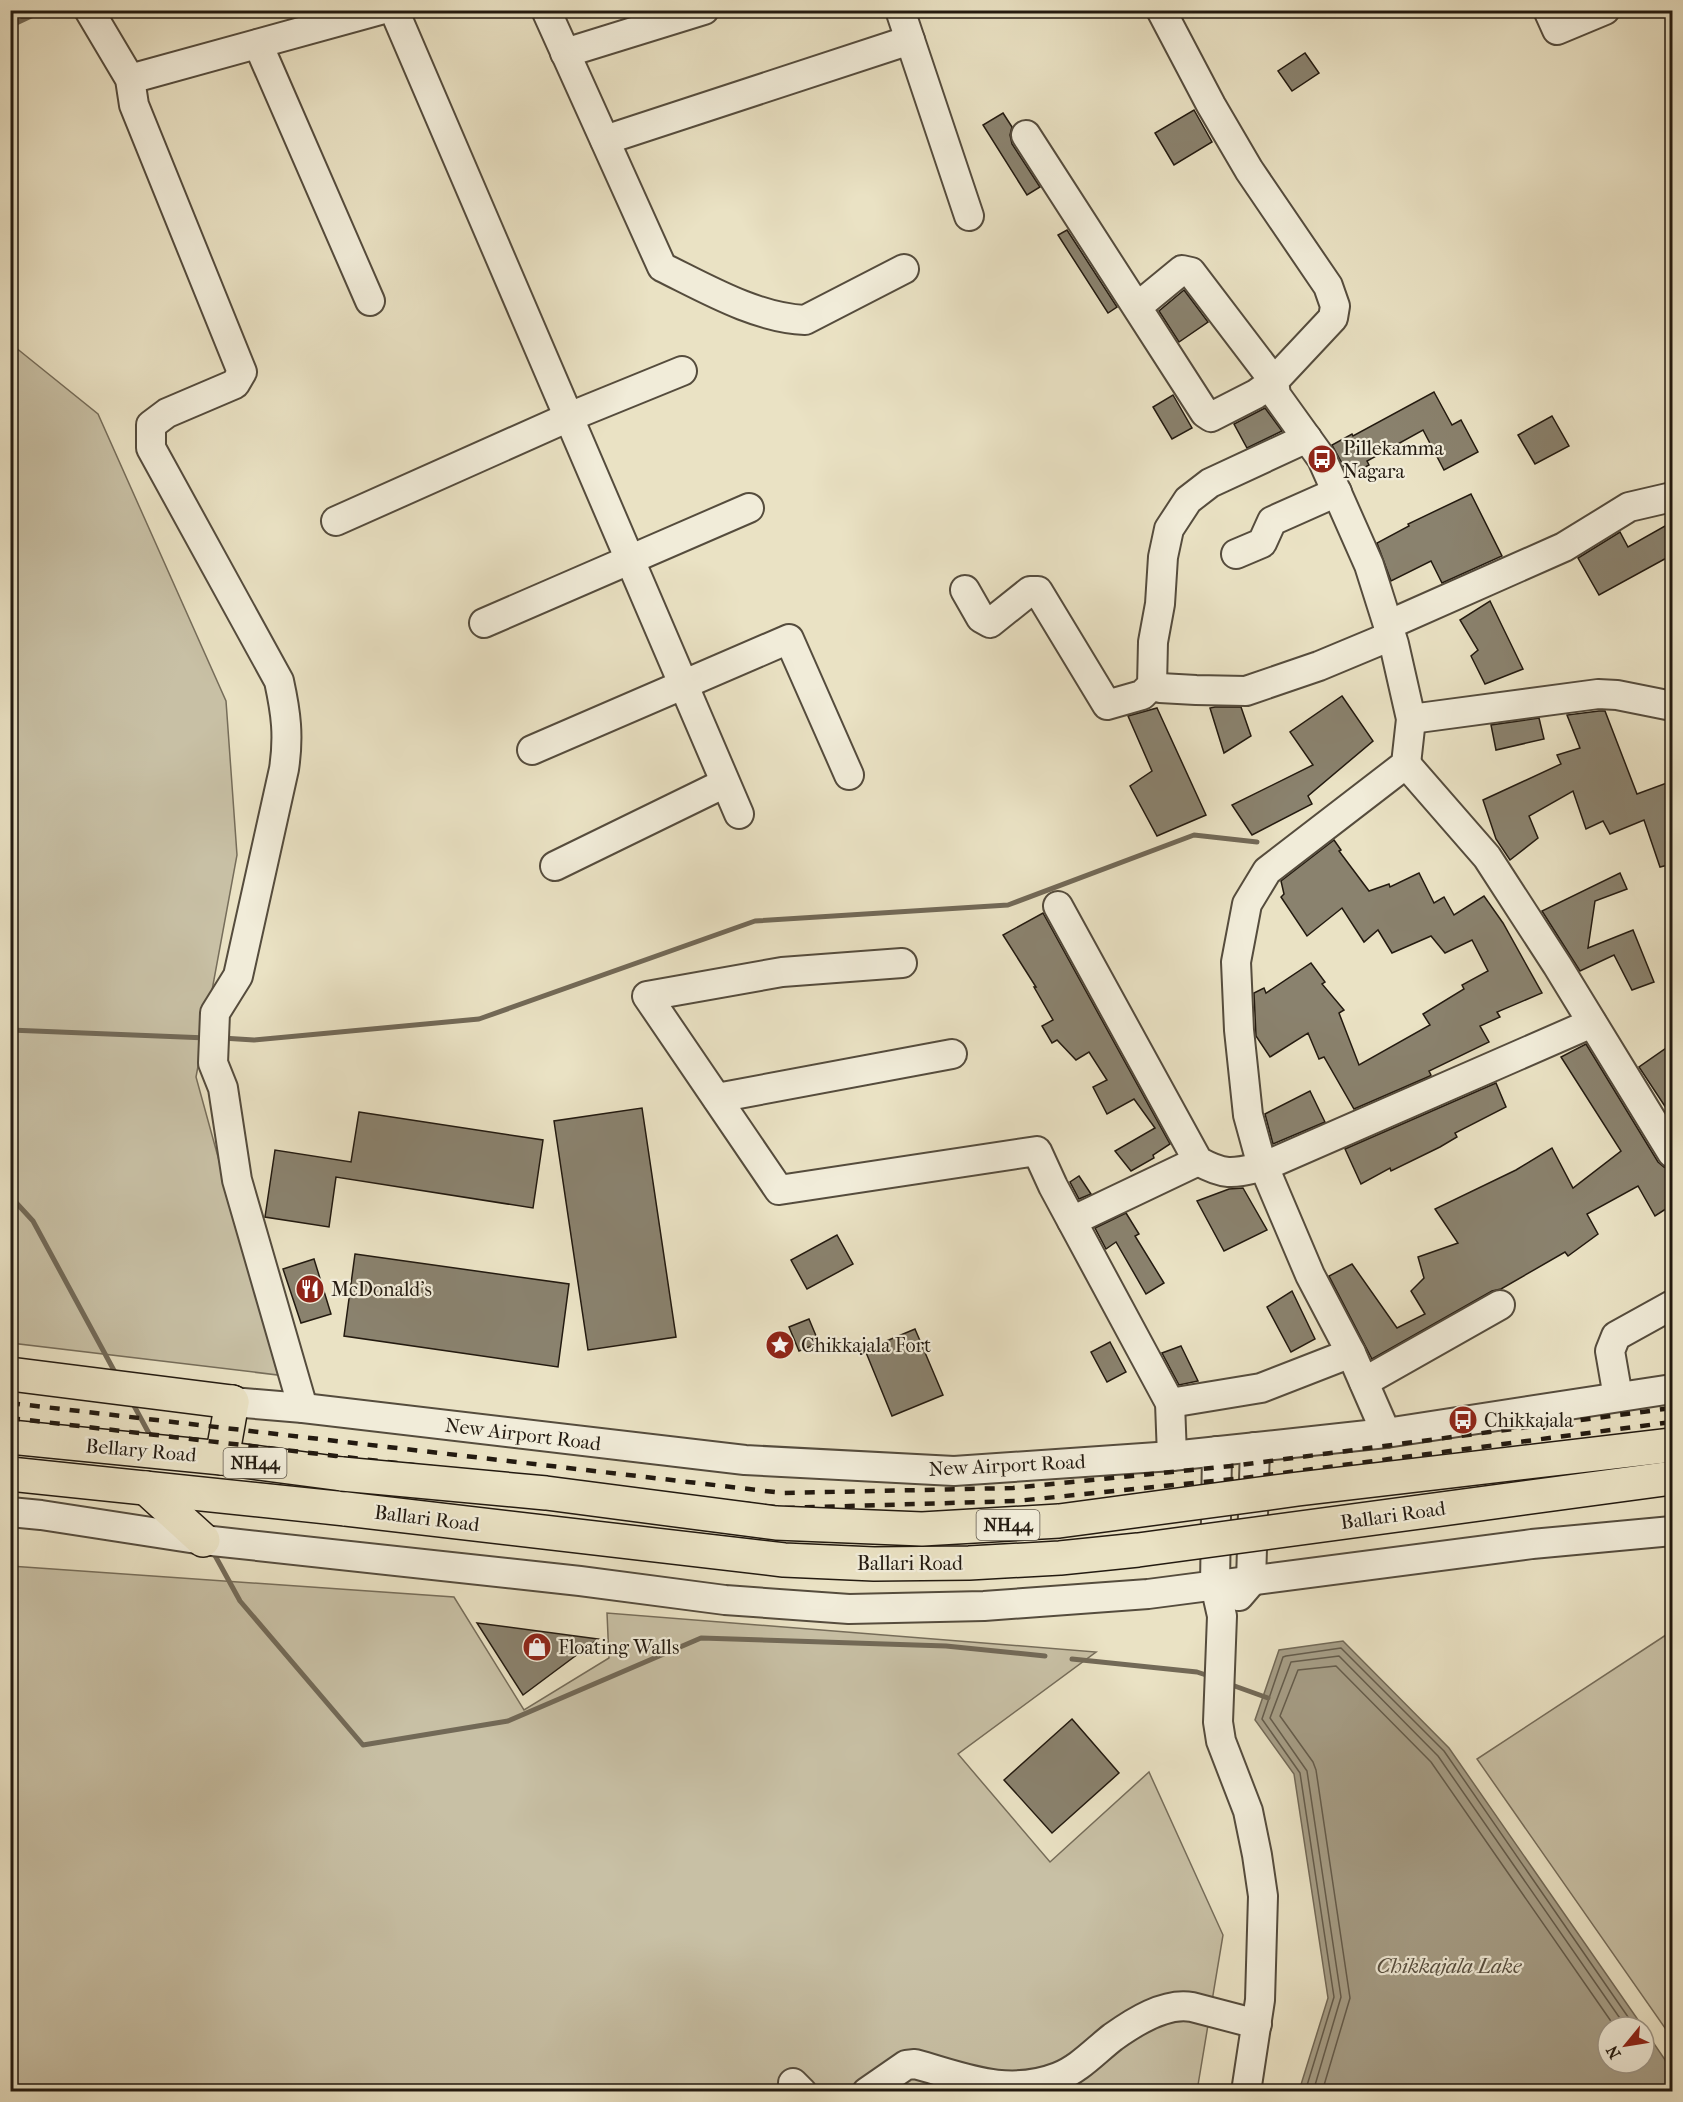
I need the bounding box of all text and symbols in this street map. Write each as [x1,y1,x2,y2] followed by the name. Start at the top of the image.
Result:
[1343,437,1444,483] place label: Pillekamma Nagara
[1306,443,1338,475] bus stop icon: Pillekamma Nagara
[294,1273,326,1305] restaurant icon: McDonald's
[331,1278,432,1301] place label: McDonald's
[764,1329,796,1361] place icon: Chikkajala Fort
[801,1334,931,1357] place label: Chikkajala Fort
[1447,1404,1479,1436] bus stop icon: Chikkajala
[1484,1409,1574,1432] place label: Chikkajala
[444,1414,603,1456] street label: New Airport Road
[85,1434,198,1467] street label: Bellary Road
[224,1448,286,1478] road number: NH44
[928,1450,1087,1481] street label: New Airport Road
[1339,1497,1448,1534] street label: Ballari Road
[373,1501,482,1536] street label: Ballari Road
[976,1510,1040,1540] road number: NH44
[857,1552,964,1575] street label: Ballari Road
[521,1631,553,1663] shop icon: Floating Walls
[558,1636,679,1659] place label: Floating Walls
[1377,1954,1522,1978] water label: Chikkajala Lake
[1596,2015,1656,2075] north arrow
[1602,2041,1625,2062] text: N

